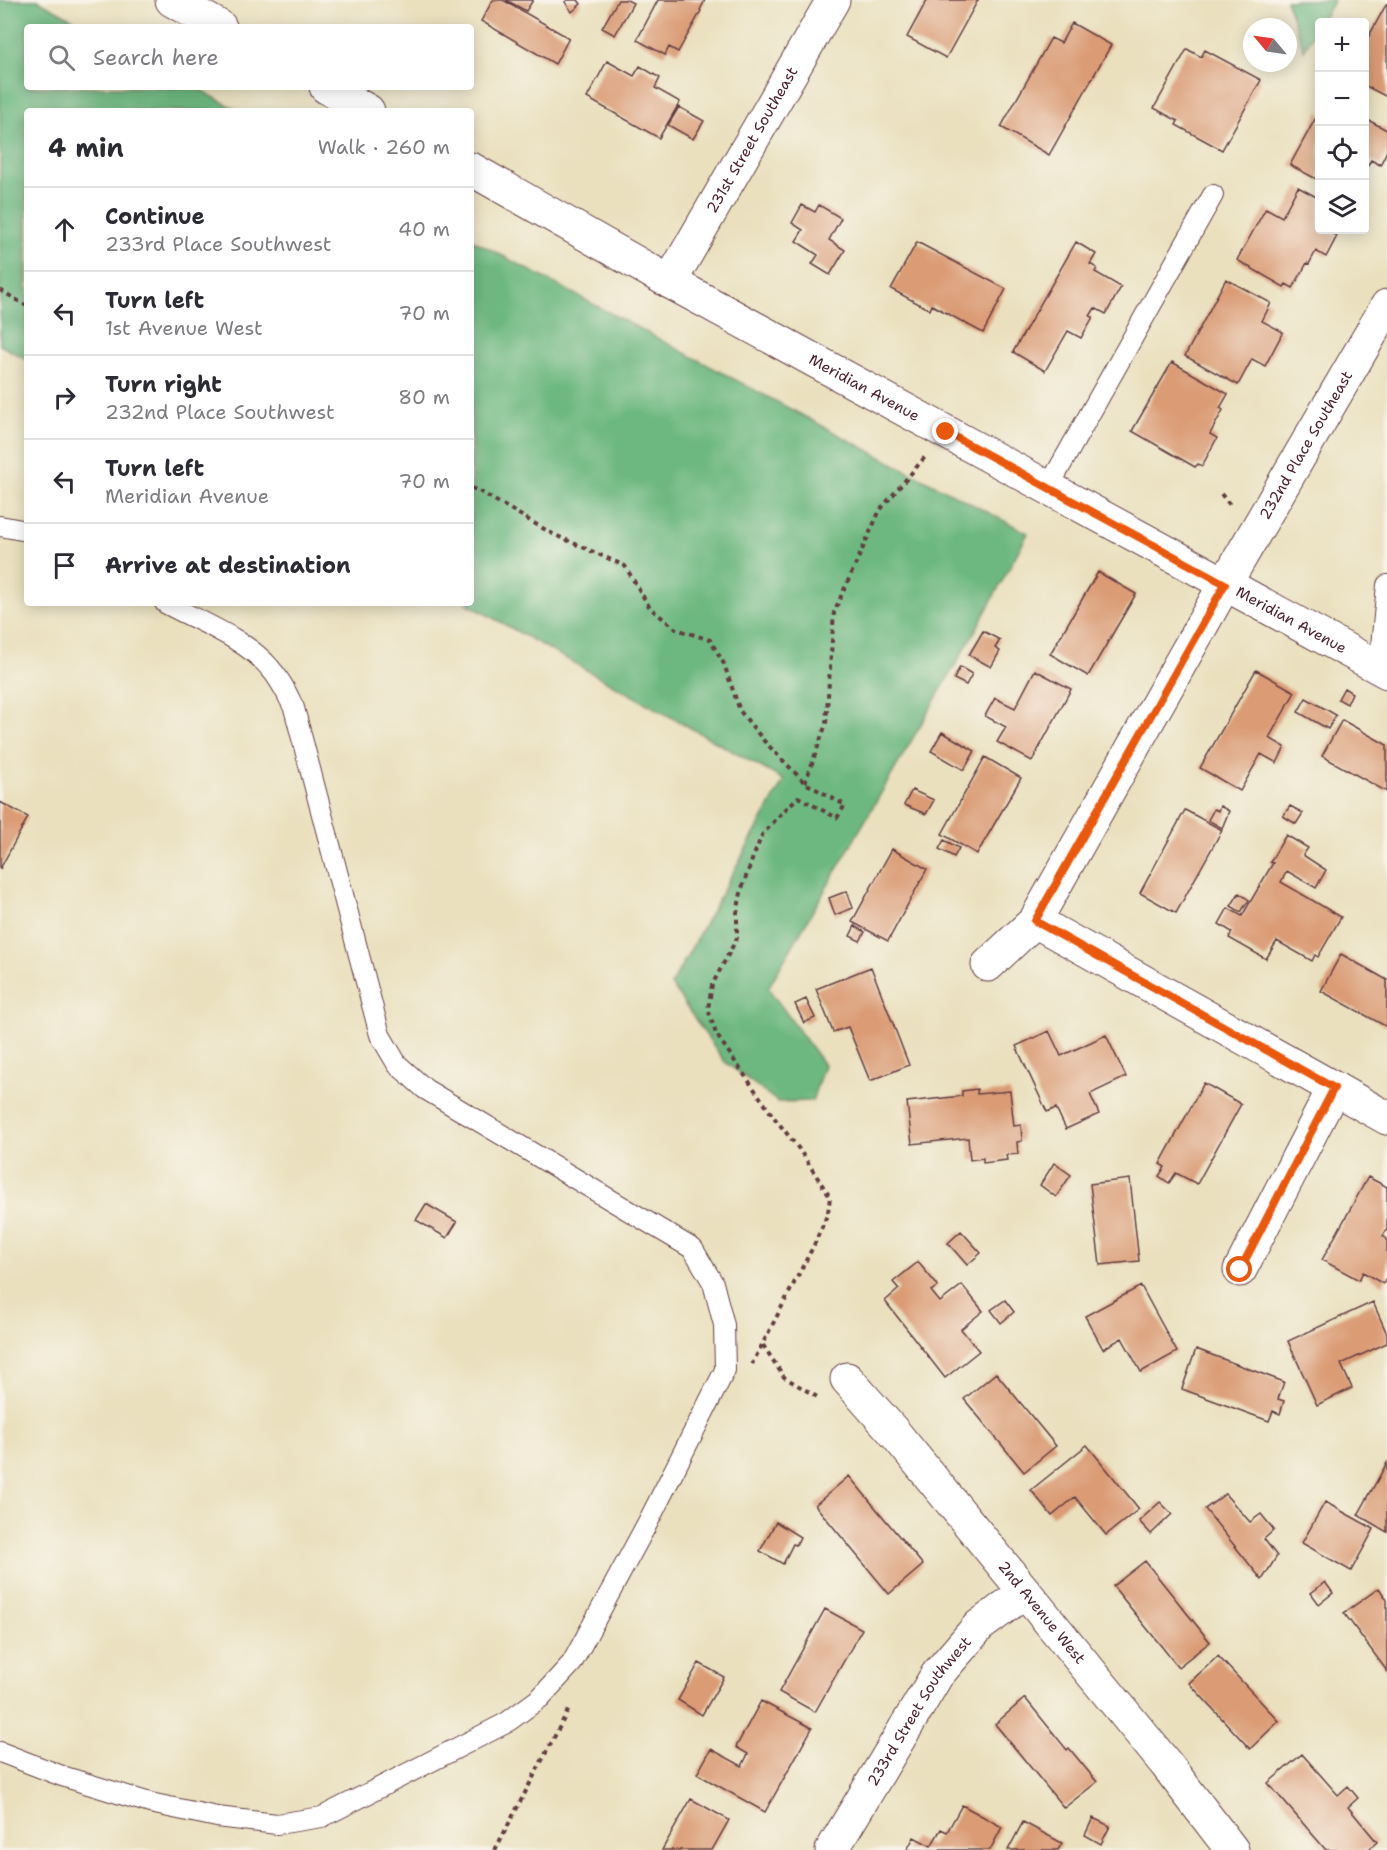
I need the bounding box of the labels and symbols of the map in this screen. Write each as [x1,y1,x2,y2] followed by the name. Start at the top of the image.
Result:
[1243,18,1297,72] north arrow
[702,63,802,217] street label: 231st Street Southeast
[805,349,923,426] street label: Meridian Avenue
[1255,367,1357,523] street label: 232nd Place Southeast
[932,418,958,444] route end
[1232,582,1350,658] street label: Meridian Avenue
[1226,1256,1252,1282] route start
[994,1557,1090,1668] street label: 2nd Avenue West
[863,1632,976,1790] street label: 233rd Street Southwest

